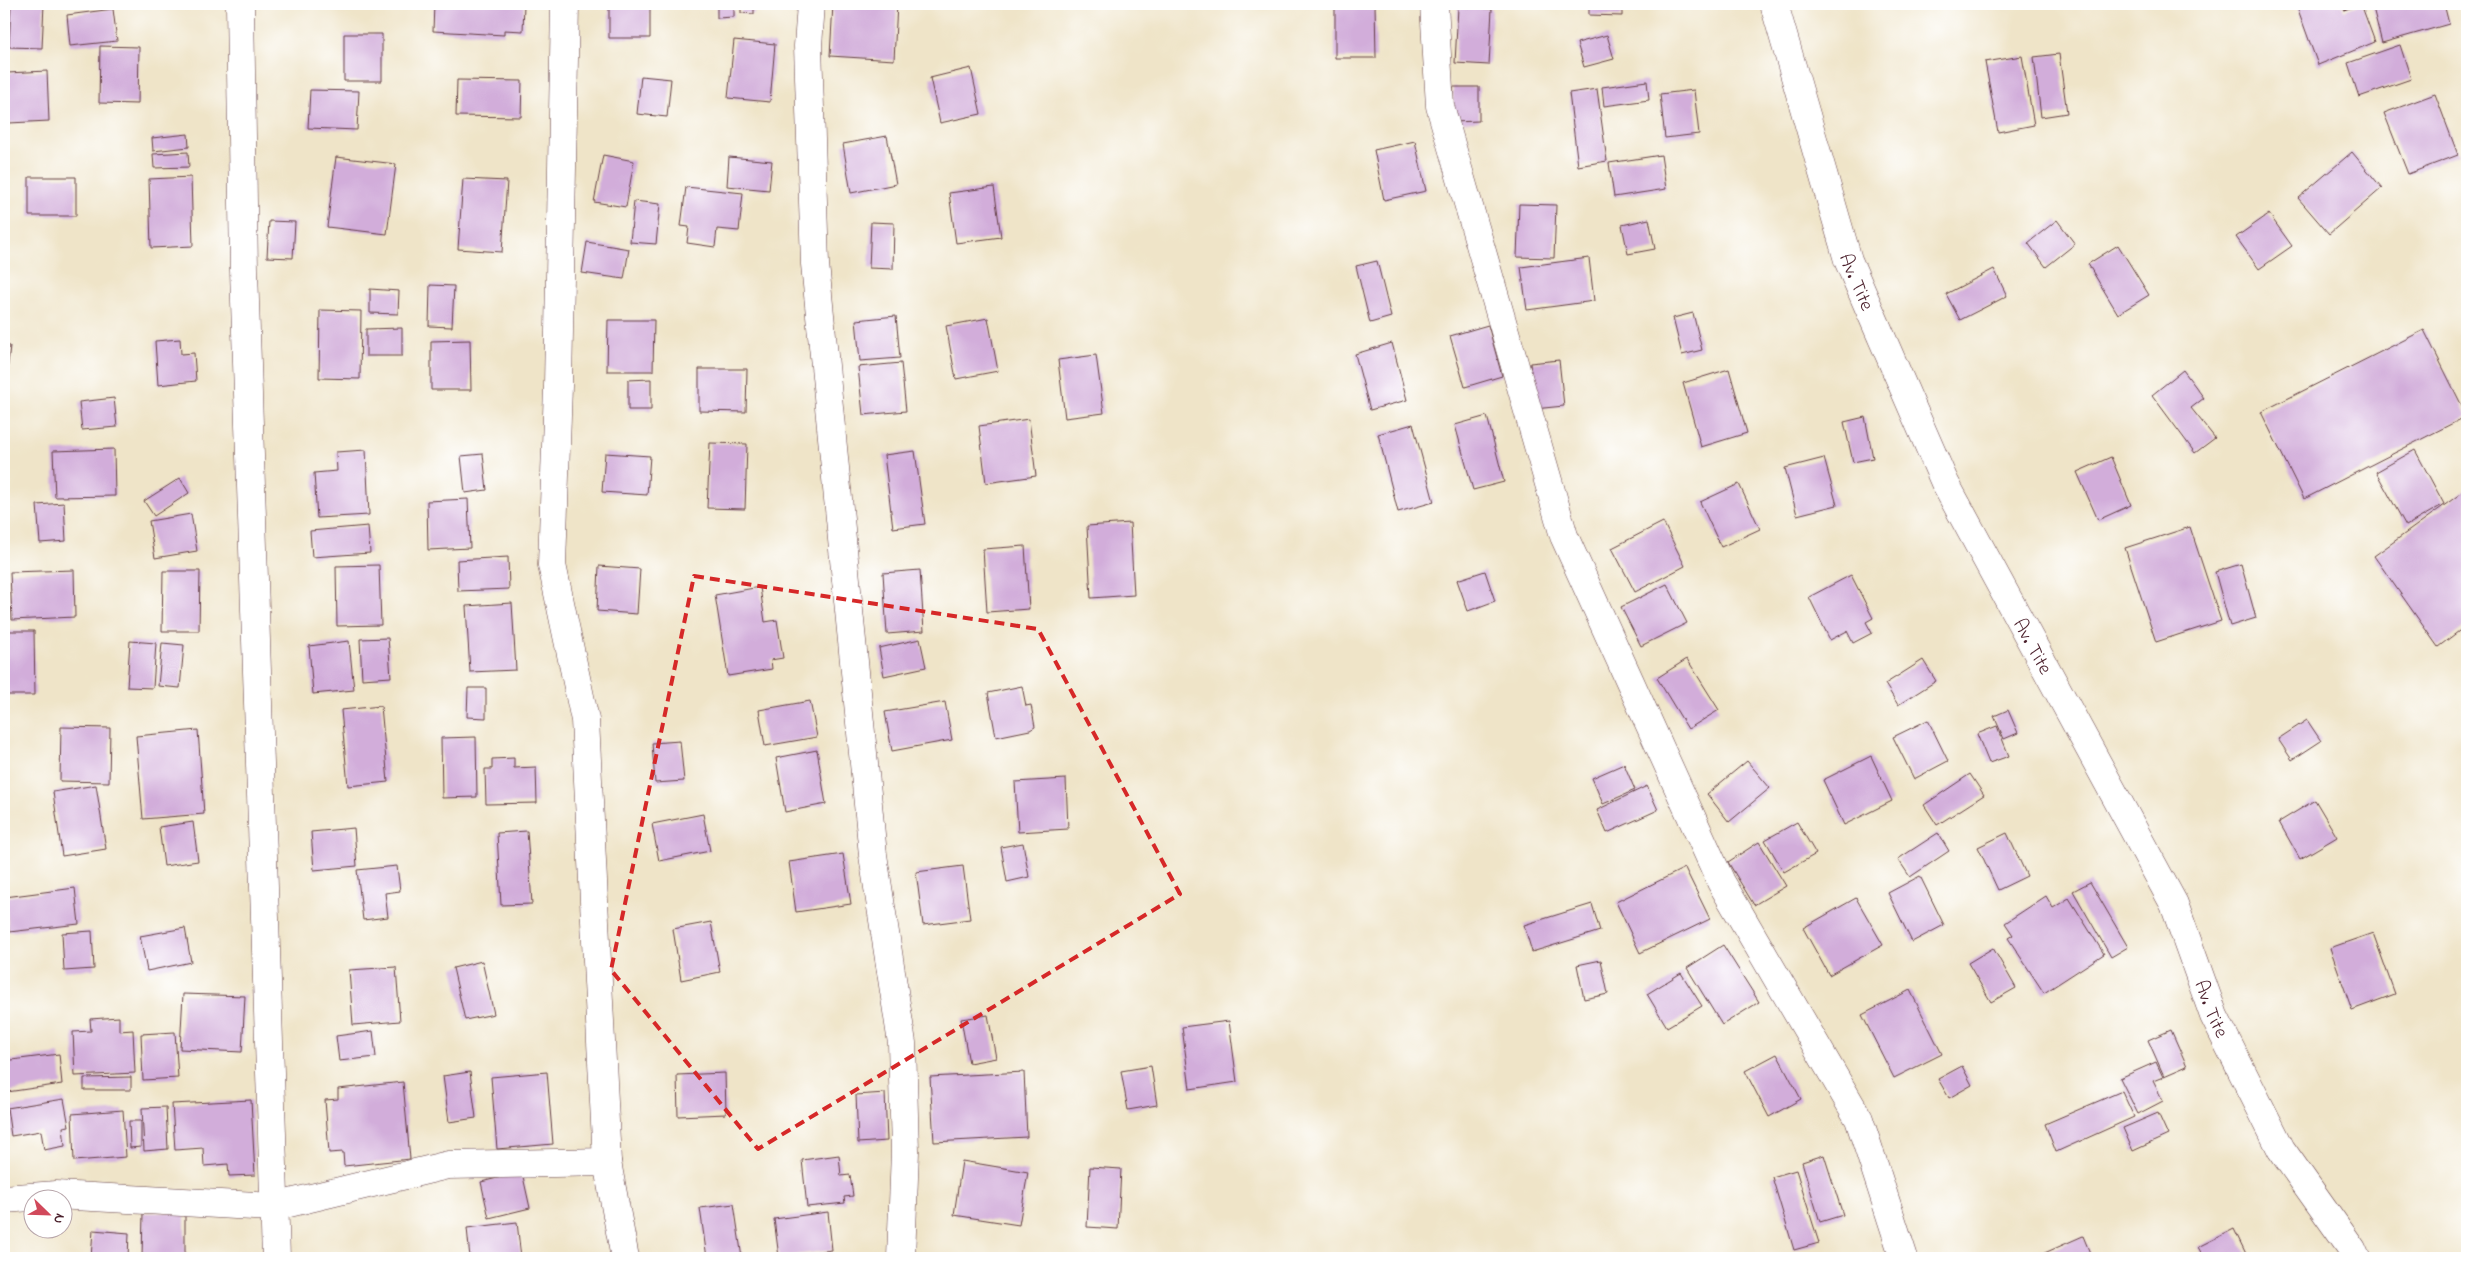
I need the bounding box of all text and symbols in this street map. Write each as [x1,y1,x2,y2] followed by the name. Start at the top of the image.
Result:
[1830,250,1880,316] street label: Av. Tite
[2004,614,2058,680] street label: Av. Tite
[2185,976,2235,1043] street label: Av. Tite
[22,1190,72,1240] north arrow
[47,1210,70,1227] text: N

